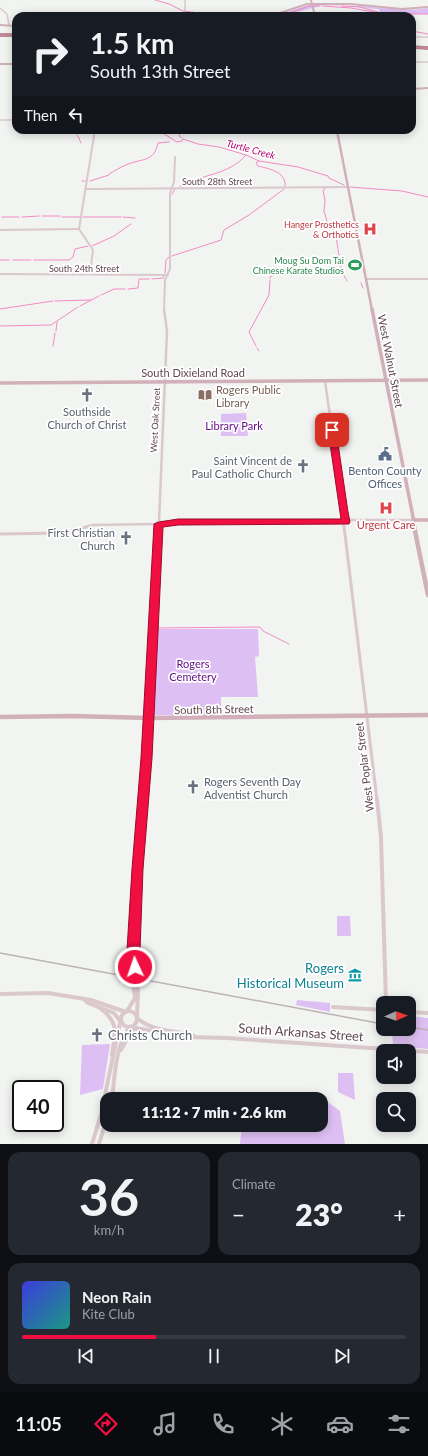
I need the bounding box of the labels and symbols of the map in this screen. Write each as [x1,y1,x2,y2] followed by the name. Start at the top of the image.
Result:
[225,137,277,161] water label: Turtle Creek
[182,176,253,187] street label: South 28th Street
[284,219,359,240] place label: Hanger Prosthetics & Orthotics
[362,221,378,237] hospital icon: Hanger Prosthetics & Orthotics
[253,255,344,276] place label: Moug Su Dom Tai Chinese Karate Studios
[347,257,363,273] sports icon: Moug Su Dom Tai Chinese Karate Studios
[49,263,120,274] street label: South 24th Street
[376,313,406,409] street label: West Walnut Street
[141,366,245,379] street label: South Dixieland Road
[216,383,281,409] place label: Rogers Public Library
[148,386,162,453] street label: West Oak Street
[79,387,95,403] church icon: Southside Church of Christ
[197,387,213,403] library icon: Rogers Public Library
[47,405,127,431] place label: Southside Church of Christ
[315,413,349,447] pin
[205,419,263,432] park label: Library Park
[377,446,393,462] public building icon: Benton County Offices
[191,454,292,480] place label: Saint Vincent de Paul Catholic Church
[295,458,311,474] church icon: Saint Vincent de Paul Catholic Church
[348,464,422,490] place label: Benton County Offices
[378,500,394,516] hospital icon: Urgent Care
[357,518,415,531] place label: Urgent Care
[47,526,115,552] place label: First Christian Church
[118,530,134,546] church icon: First Christian Church
[169,657,217,683] park label: Rogers Cemetery
[174,702,254,716] street label: South 8th Street
[352,721,376,813] street label: West Poplar Street
[204,775,301,801] place label: Rogers Seventh Day Adventist Church
[185,779,201,795] church icon: Rogers Seventh Day Adventist Church
[114,946,156,988] position arrow
[237,960,344,991] place label: Rogers Historical Museum
[347,967,363,983] museum icon: Rogers Historical Museum
[376,996,416,1036] north arrow
[238,1020,365,1044] street label: South Arkansas Street
[89,1027,105,1043] church icon: Christs Church
[108,1027,192,1043] place label: Christs Church
[12,1080,64,1132] speed limit sign: 40

